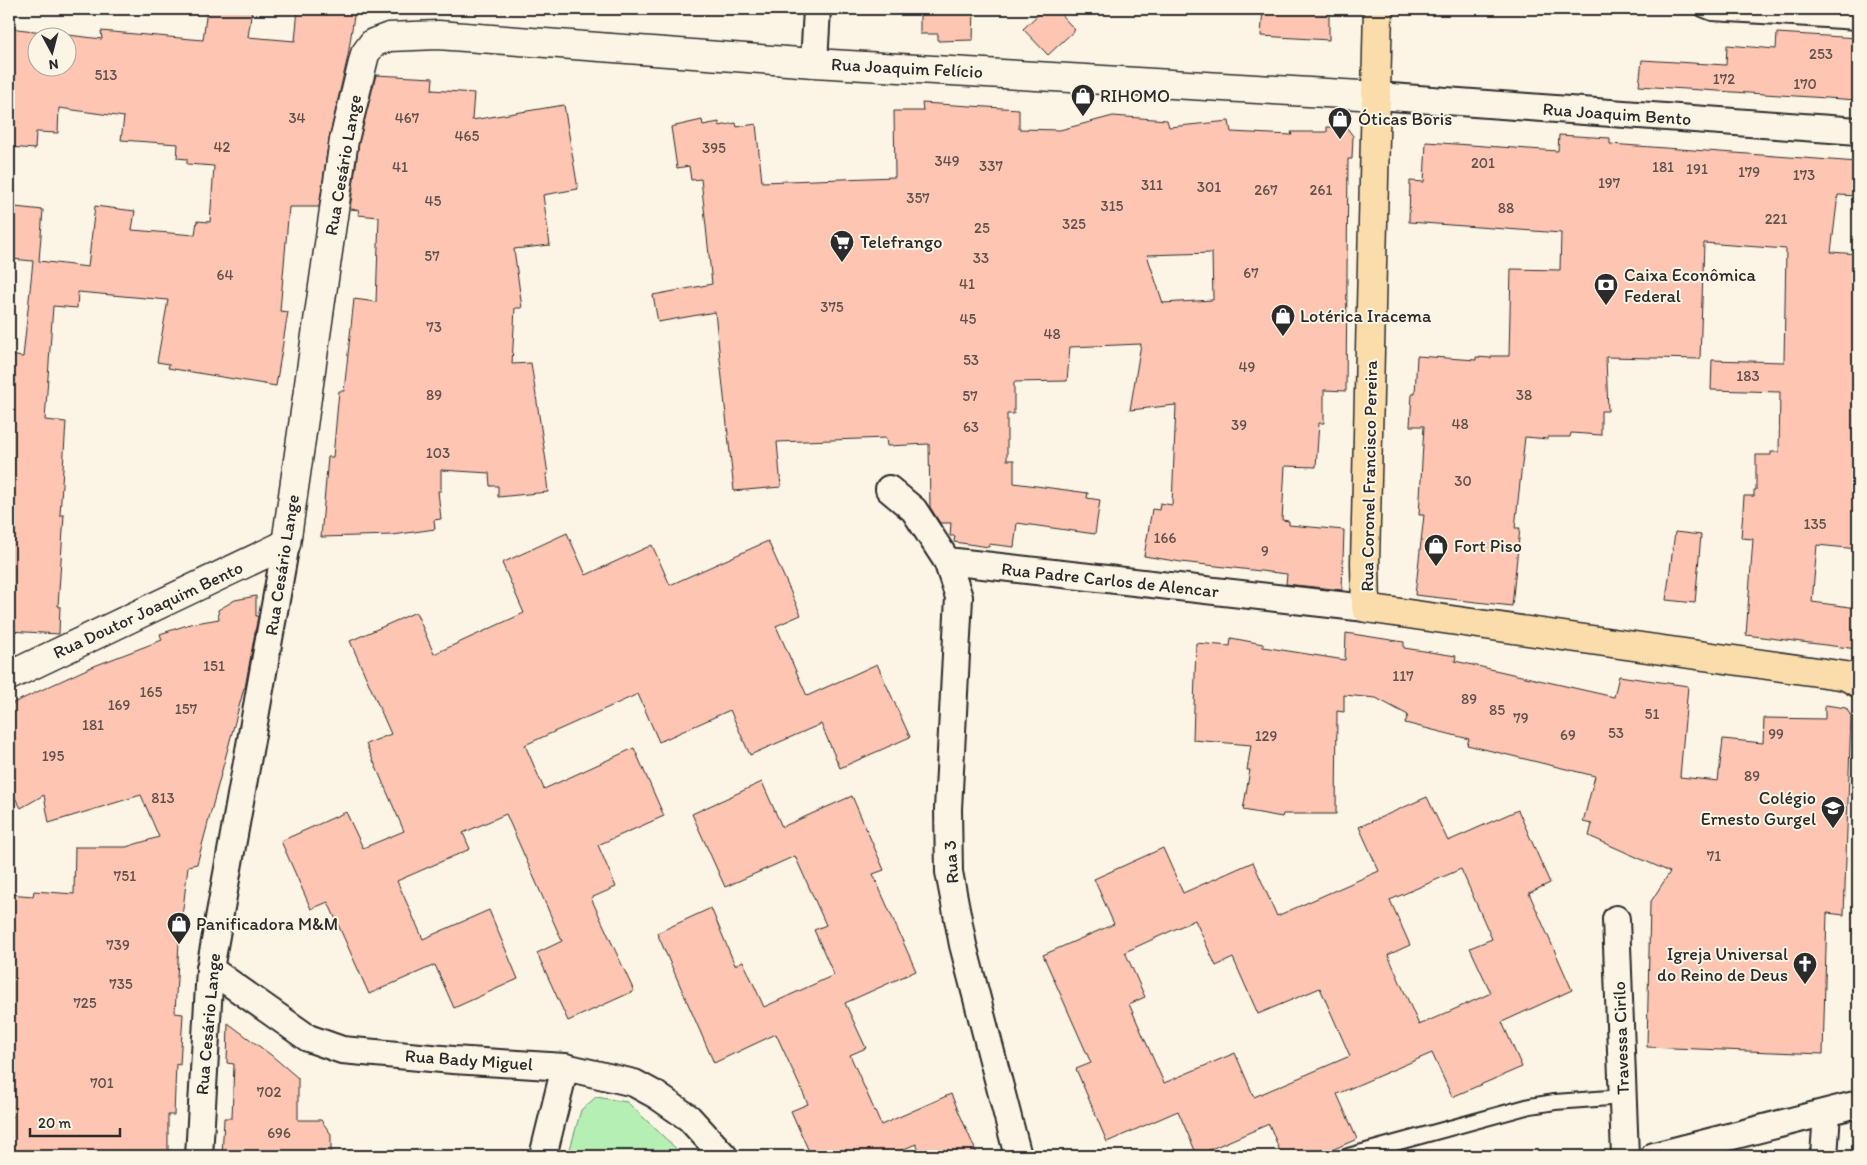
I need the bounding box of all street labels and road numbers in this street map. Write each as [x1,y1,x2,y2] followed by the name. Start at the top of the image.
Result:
[831,53,983,83] street label: Rua Joaquim Felício
[320,93,366,237] street label: Rua Cesário Lange
[1542,98,1692,130] street label: Rua Joaquim Bento
[1356,359,1382,592] street label: Rua Coronel Francisco Pereira
[260,493,304,637] street label: Rua Cesário Lange
[50,556,246,664] street label: Rua Doutor Joaquim Bento
[1000,558,1221,602] street label: Rua Padre Carlos de Alencar
[938,839,963,884] street label: Rua 3
[191,952,225,1096] street label: Rua Cesário Lange
[1608,981,1634,1095] street label: Travessa Cirílo
[404,1045,534,1075] street label: Rua Bady Miguel

